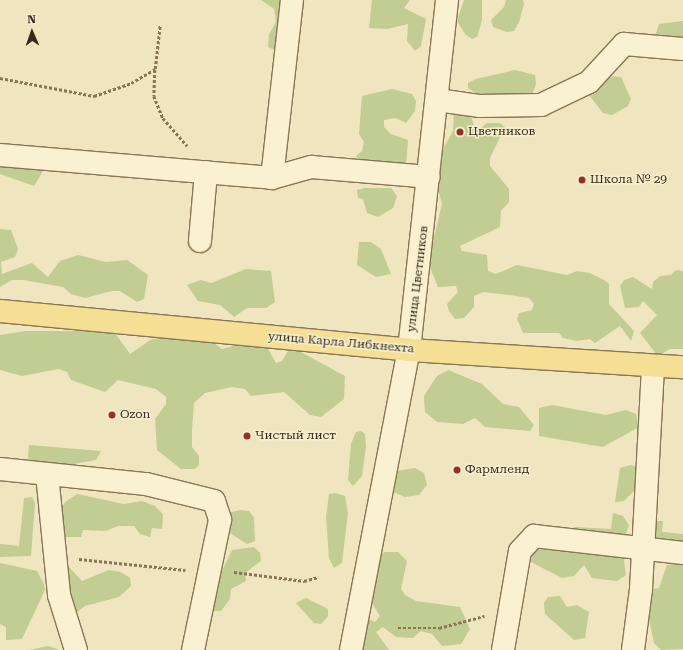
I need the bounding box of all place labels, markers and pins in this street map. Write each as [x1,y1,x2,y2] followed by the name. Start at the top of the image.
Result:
[468,125,535,139] place label: Цветников
[455,127,465,137] marker: Цветников
[590,173,667,187] place label: Школа № 29
[577,175,587,185] marker: Школа № 29
[120,408,150,422] place label: Ozon
[107,410,117,420] marker: Ozon
[255,429,336,443] place label: Чистый лист
[242,431,252,441] marker: Чистый лист
[465,463,529,477] place label: Фармленд
[452,465,462,475] marker: Фармленд

